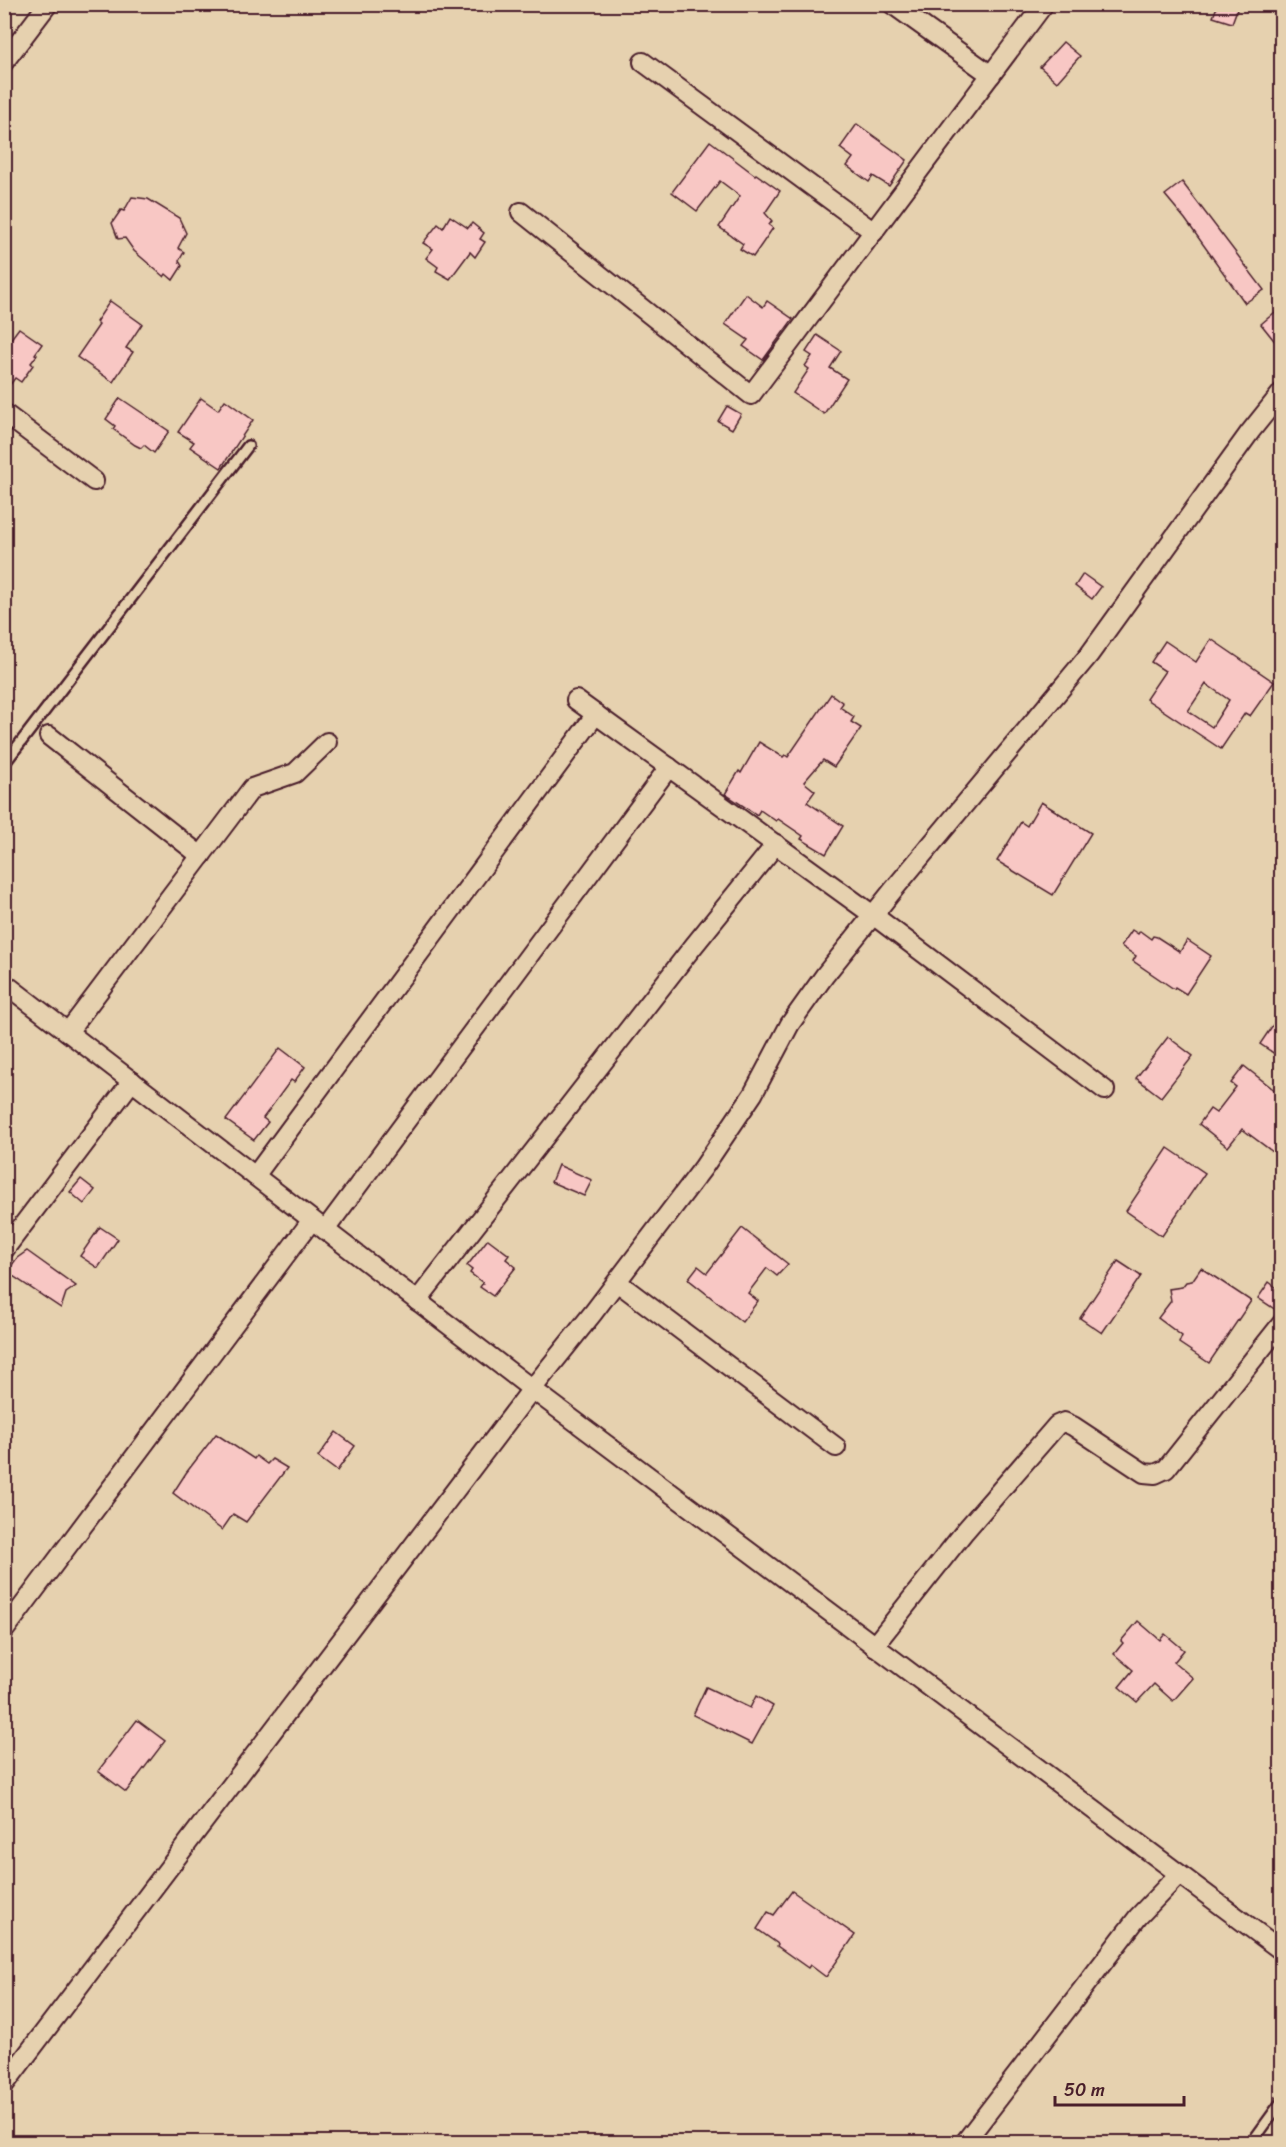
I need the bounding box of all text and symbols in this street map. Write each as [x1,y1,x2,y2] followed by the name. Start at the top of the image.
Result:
[1055,2069,1184,2107] scale bar
[1064,2074,1105,2106] text: 50 m

